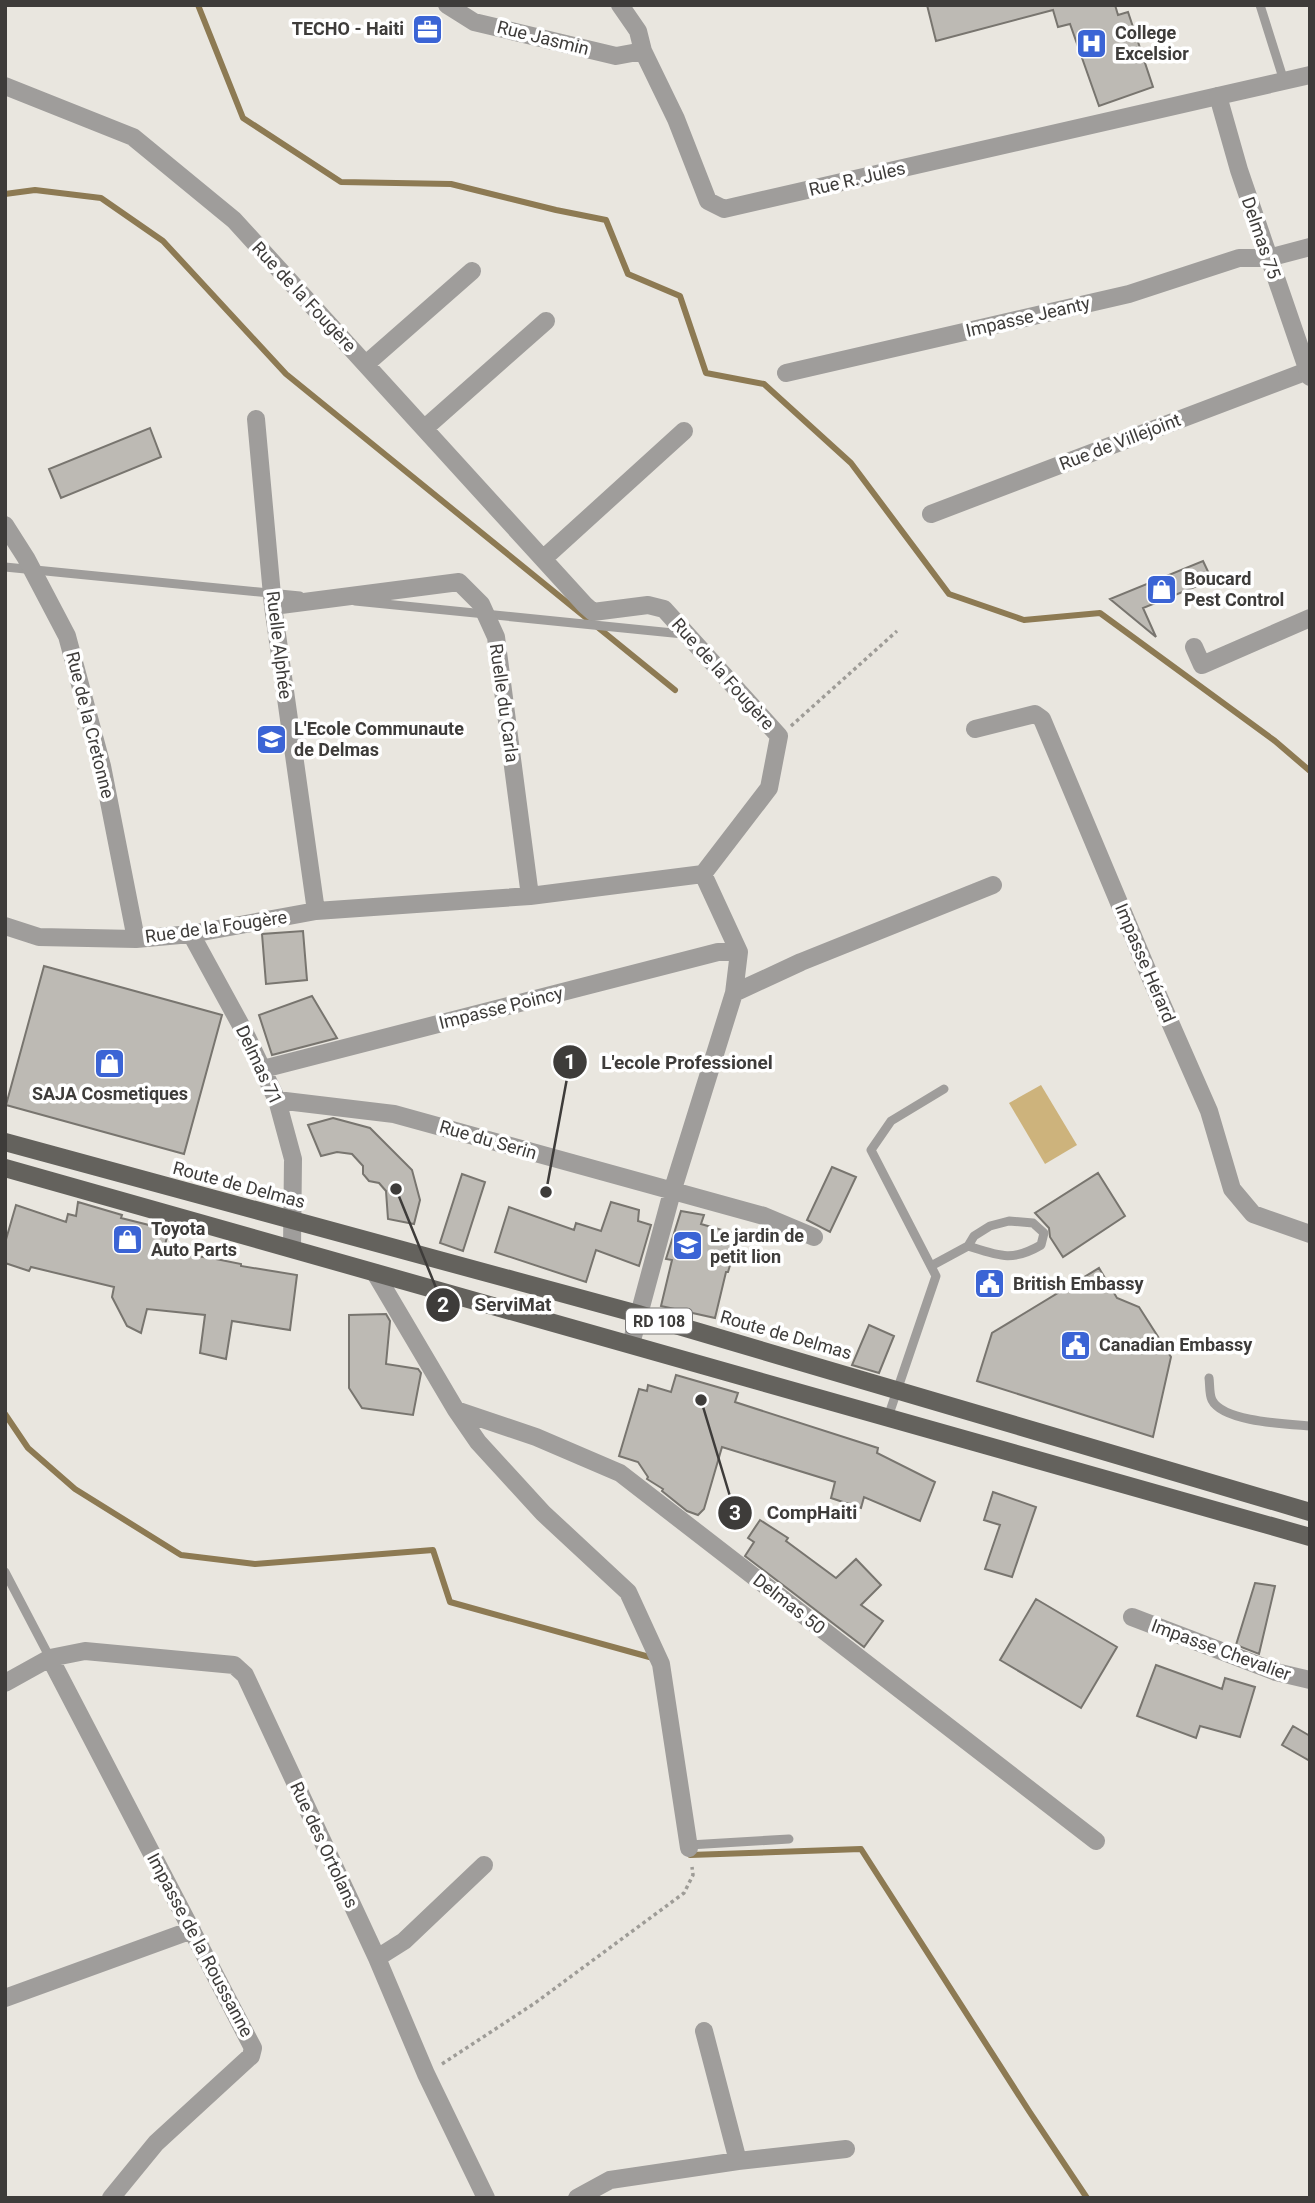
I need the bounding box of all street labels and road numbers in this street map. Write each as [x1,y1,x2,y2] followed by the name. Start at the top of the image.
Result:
[495,16,591,59] street label: Rue Jasmin
[807,157,907,200] street label: Rue R. Jules
[1238,194,1285,282] street label: Delmas 75
[248,237,361,356] street label: Rue de la Fougère
[964,292,1092,341] street label: Impasse Jeanty
[1056,409,1183,474] street label: Rue de Villejoint
[262,590,297,700] street label: Ruelle Alphée
[668,614,779,734] street label: Rue de la Fougère
[486,642,523,764] street label: Ruelle du Carla
[62,649,119,800] street label: Rue de la Cretonne
[1111,900,1180,1025] street label: Impasse Hérard
[144,906,288,947] street label: Rue de la Fougère
[437,982,565,1033] street label: Impasse Poincy
[232,1022,287,1108] street label: Delmas 71
[437,1116,539,1163] street label: Rue du Serin
[171,1157,308,1212] street label: Route de Delmas
[718,1306,854,1363] street label: Route de Delmas
[626,1308,692,1334] road number: RD 108
[749,1569,829,1638] street label: Delmas 50
[1149,1615,1294,1685] street label: Impasse Chevalier
[286,1778,363,1911] street label: Rue des Ortolans
[143,1849,258,2040] street label: Impasse de la Roussanne

